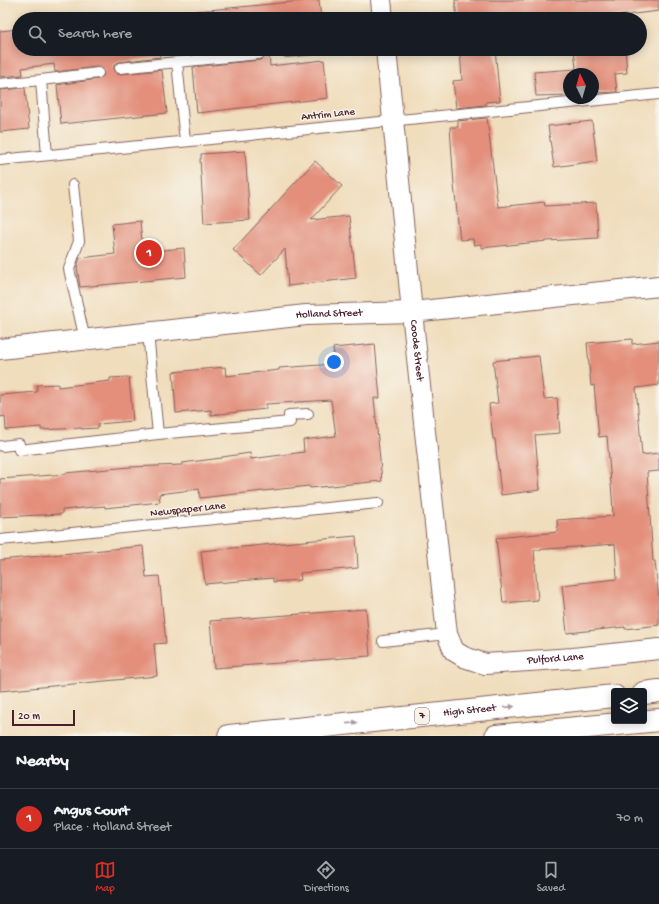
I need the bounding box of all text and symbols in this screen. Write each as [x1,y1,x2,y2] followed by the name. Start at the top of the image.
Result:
[12,12,647,56] search box
[26,23,48,45] icon: search
[58,25,132,43] text: Search here
[563,68,599,104] north arrow
[301,106,356,124] street label: Antrim Lane
[136,238,162,268] pin: 1
[295,307,364,322] street label: Holland Street
[407,319,426,383] street label: Coode Street
[324,352,344,372] your location
[150,500,227,520] street label: Newspaper Lane
[526,651,585,667] street label: Pulford Lane
[611,688,647,724] map controls
[611,688,647,724] button: layers
[443,702,498,720] street label: High Street
[503,704,515,710] one-way arrow
[12,708,75,727] scale bar
[415,708,429,724] road number: 7
[18,711,40,723] text: 20 m
[346,720,358,727] one-way arrow
[16,752,69,772] text: Nearby
[54,802,129,820] text: Angus Court
[26,811,32,826] text: 1
[617,811,643,826] text: 70 m
[54,820,171,835] text: Place · Holland Street
[94,859,116,895] tab: Map
[304,859,349,895] tab: Directions
[537,859,565,895] tab: Saved

